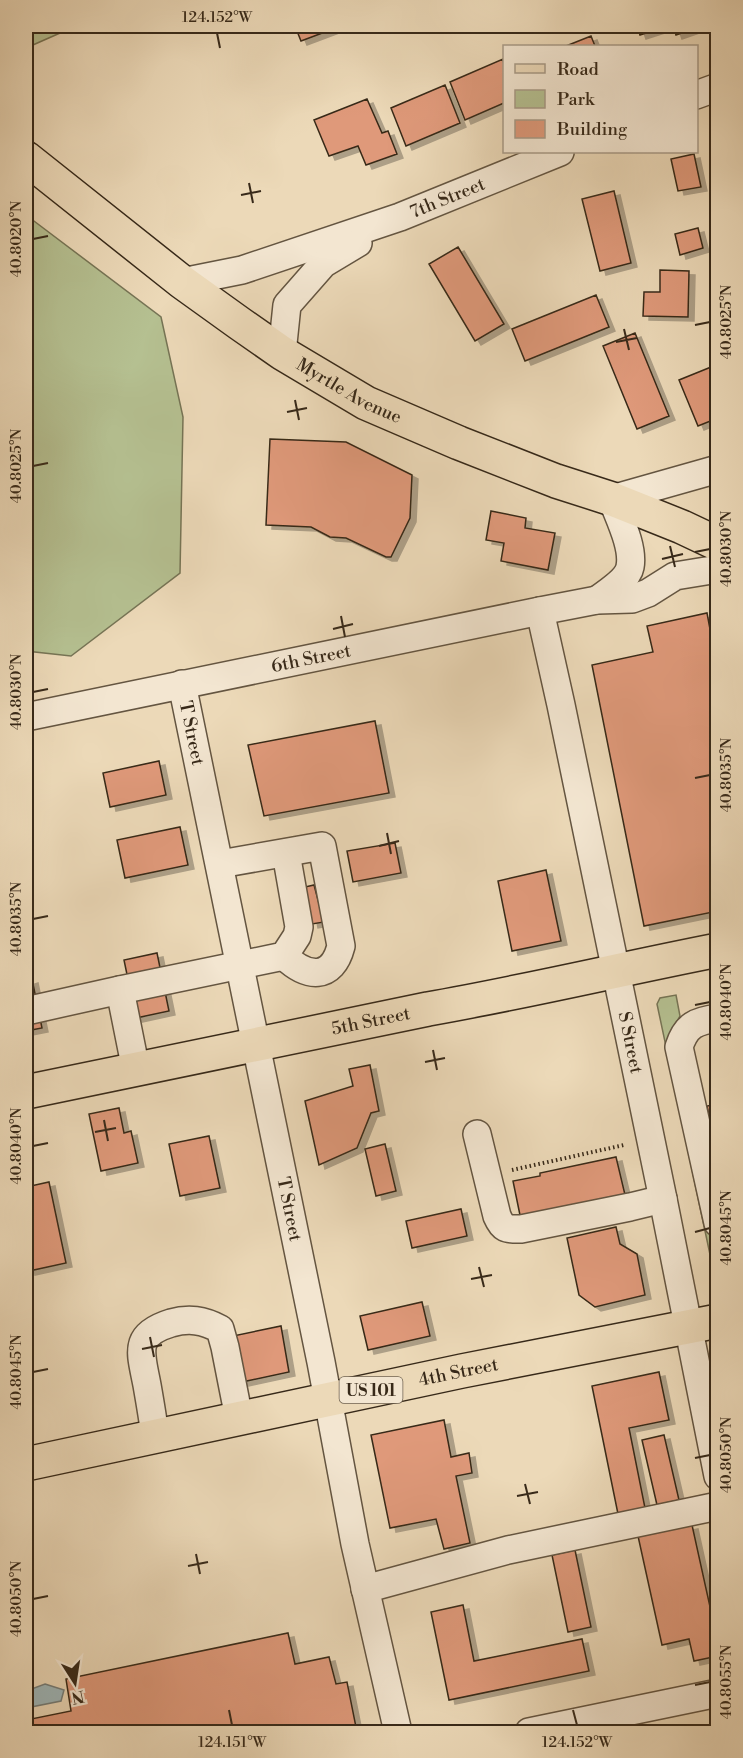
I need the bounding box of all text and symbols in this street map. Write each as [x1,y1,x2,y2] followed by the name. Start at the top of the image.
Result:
[182,8,253,27] text: 124.152°W
[503,45,698,153] legend
[557,58,600,81] text: Road
[557,88,596,111] text: Park
[556,118,628,141] text: Building
[407,172,489,224] street label: 7th Street
[7,201,26,277] text: 40.8020°N
[717,285,736,359] text: 40.8025°N
[292,353,405,429] street label: Myrtle Avenue
[7,429,26,503] text: 40.8025°N
[717,511,736,587] text: 40.8030°N
[269,639,354,678] street label: 6th Street
[7,654,26,730] text: 40.8030°N
[174,699,210,768] street label: T Street
[717,738,736,812] text: 40.8035°N
[7,882,26,956] text: 40.8035°N
[717,964,736,1040] text: 40.8040°N
[329,1002,413,1041] street label: 5th Street
[613,1009,648,1076] street label: S Street
[7,1108,26,1184] text: 40.8040°N
[271,1175,307,1244] street label: T Street
[717,1190,736,1266] text: 40.8045°N
[7,1334,26,1410] text: 40.8045°N
[417,1353,501,1392] street label: 4th Street
[340,1377,403,1403] road number: US 101
[717,1417,736,1493] text: 40.8050°N
[7,1561,26,1637] text: 40.8050°N
[717,1645,736,1719] text: 40.8055°N
[45,1653,105,1713] north arrow
[69,1686,86,1708] text: N
[198,1733,267,1752] text: 124.151°W
[542,1733,613,1752] text: 124.152°W

